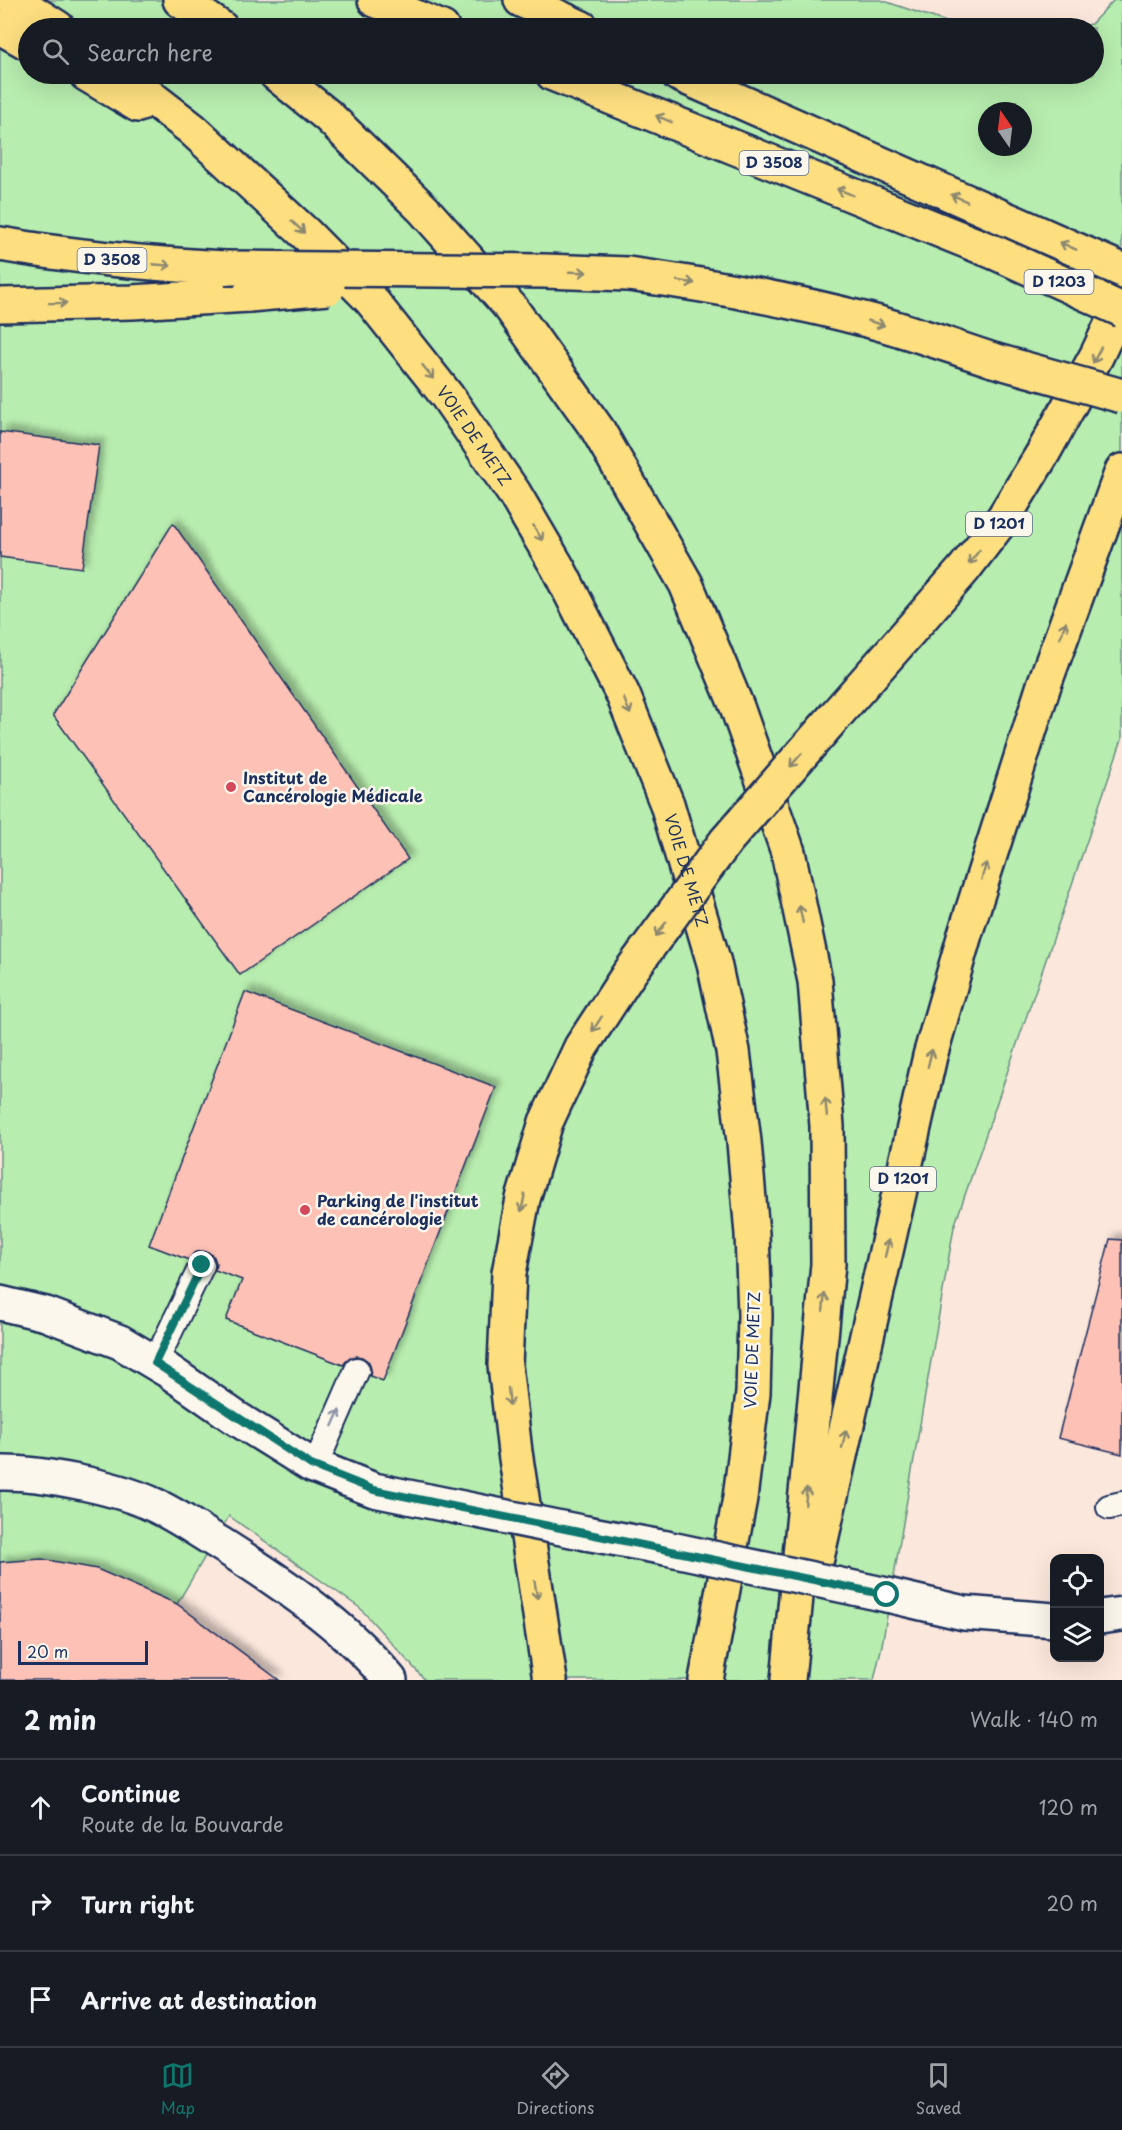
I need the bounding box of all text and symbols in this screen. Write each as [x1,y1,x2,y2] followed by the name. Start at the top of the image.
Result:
[18,18,1104,84] search box
[39,35,72,68] icon: search
[87,35,213,68] text: Search here
[978,102,1032,156] north arrow
[655,113,674,124] one-way arrow
[740,151,808,175] road number: D 3508
[836,186,854,197] one-way arrow
[951,192,969,203] one-way arrow
[290,220,305,234] one-way arrow
[1060,240,1078,251] one-way arrow
[78,248,146,272] road number: D 3508
[152,260,172,271] one-way arrow
[567,266,587,277] one-way arrow
[1024,270,1094,294] road number: D 1203
[676,276,695,287] one-way arrow
[48,298,68,309] one-way arrow
[866,318,885,329] one-way arrow
[1091,346,1103,363] one-way arrow
[421,364,434,380] one-way arrow
[432,380,518,490] street label: VOIE DE METZ
[966,512,1032,536] road number: D 1201
[532,524,544,541] one-way arrow
[967,549,980,565] one-way arrow
[1059,621,1070,640] one-way arrow
[622,696,633,715] one-way arrow
[789,752,803,767] one-way arrow
[243,765,423,807] place label: Institut de Cancérologie Médicale
[224,780,238,794] marker: Institut de Cancérologie Médicale
[659,811,716,929] street label: VOIE DE METZ
[979,862,990,881] one-way arrow
[795,905,806,925] one-way arrow
[655,920,667,936] one-way arrow
[590,1015,602,1032] one-way arrow
[925,1049,937,1068] one-way arrow
[820,1098,831,1118] one-way arrow
[870,1167,936,1191] road number: D 1201
[317,1188,479,1230] place label: Parking de l'institut de cancérologie
[516,1193,528,1212] one-way arrow
[298,1203,312,1217] marker: Parking de l'institut de cancérologie
[882,1239,893,1259] one-way arrow
[188,1251,214,1277] route end
[737,1291,765,1409] street label: VOIE DE METZ
[819,1293,830,1313] one-way arrow
[504,1386,515,1406] one-way arrow
[331,1410,342,1428] one-way arrow
[839,1429,850,1449] one-way arrow
[801,1487,812,1507] one-way arrow
[1050,1554,1104,1662] map controls
[1050,1554,1104,1608] button: locate
[531,1579,542,1599] one-way arrow
[873,1581,899,1607] route start
[1050,1608,1104,1662] button: layers
[18,1638,148,1666] scale bar
[27,1639,68,1663] text: 20 m
[24,1700,97,1739] text: 2 min
[970,1704,1098,1734] text: Walk · 140 m
[81,1776,180,1809] text: Continue
[24,1791,57,1824] icon: ahead
[1039,1792,1098,1822] text: 120 m
[81,1809,284,1839] text: Route de la Bouvarde
[24,1887,57,1920] icon: right
[81,1887,194,1920] text: Turn right
[1046,1888,1098,1918] text: 20 m
[24,1983,57,2016] icon: arrive
[81,1983,317,2016] text: Arrive at destination
[161,2059,195,2119] tab: Map
[516,2059,594,2119] tab: Directions
[916,2059,961,2119] tab: Saved

